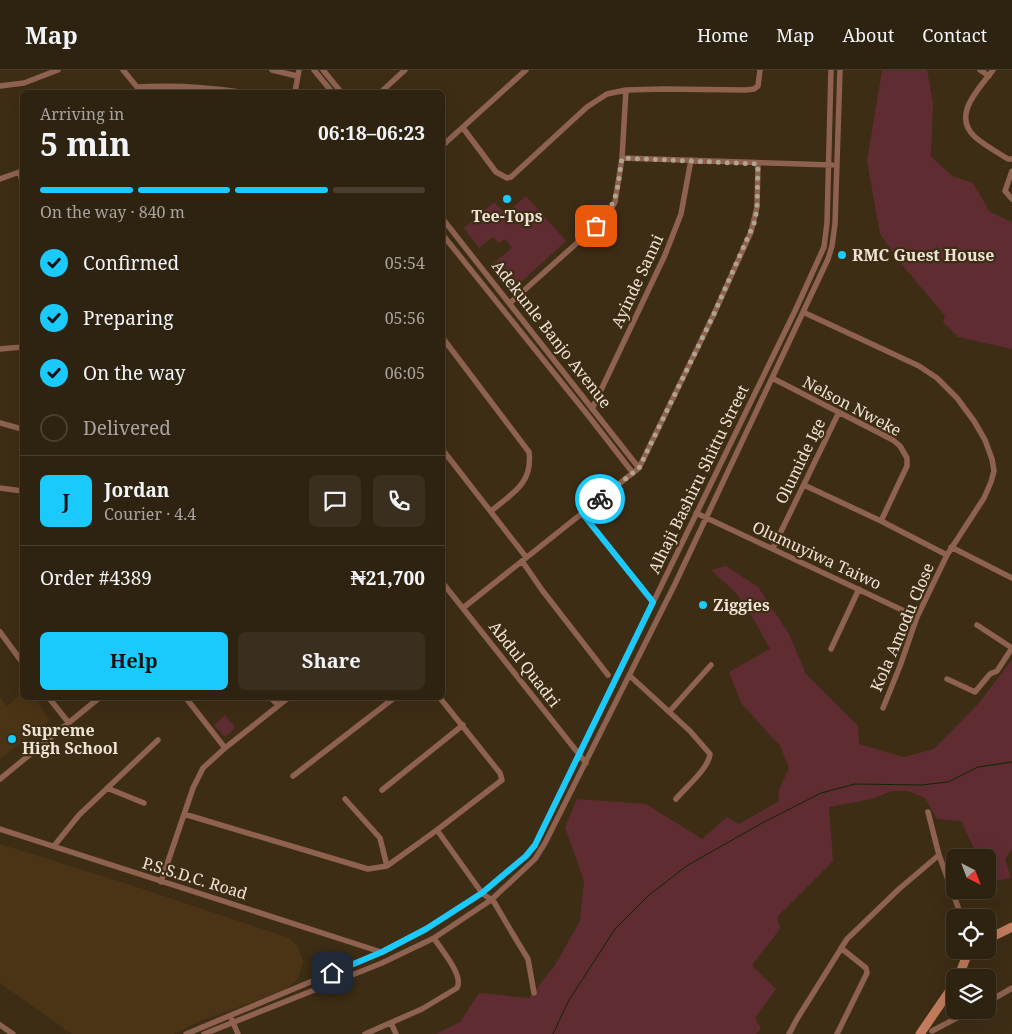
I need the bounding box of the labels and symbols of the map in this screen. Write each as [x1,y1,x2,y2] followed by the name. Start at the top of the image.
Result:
[501,193,513,205] marker: Tee-Tops
[472,205,543,227] place label: Tee-Tops
[575,205,617,247] pin
[606,231,668,331] street label: Ayinde Sanni
[852,244,994,266] place label: RMC Guest House
[836,249,848,261] marker: RMC Guest House
[487,256,617,412] street label: Adekunle Banjo Avenue
[799,371,905,441] street label: Nelson Nweke
[643,381,754,577] street label: Alhaji Bashiru Shittu Street
[770,414,830,508] street label: Olumide Ige
[575,474,625,524] courier
[749,515,885,595] street label: Olumuyiwa Taiwo
[865,559,939,695] street label: Kola Amodu Close
[713,594,770,616] place label: Ziggies
[697,599,709,611] marker: Ziggies
[484,616,566,712] street label: Abdul Quadri
[22,719,119,759] place label: Supreme High School
[6,733,18,745] marker: Supreme High School
[946,849,996,899] north arrow
[140,852,250,904] street label: P.S.S.D.C. Road
[311,952,353,994] pin

